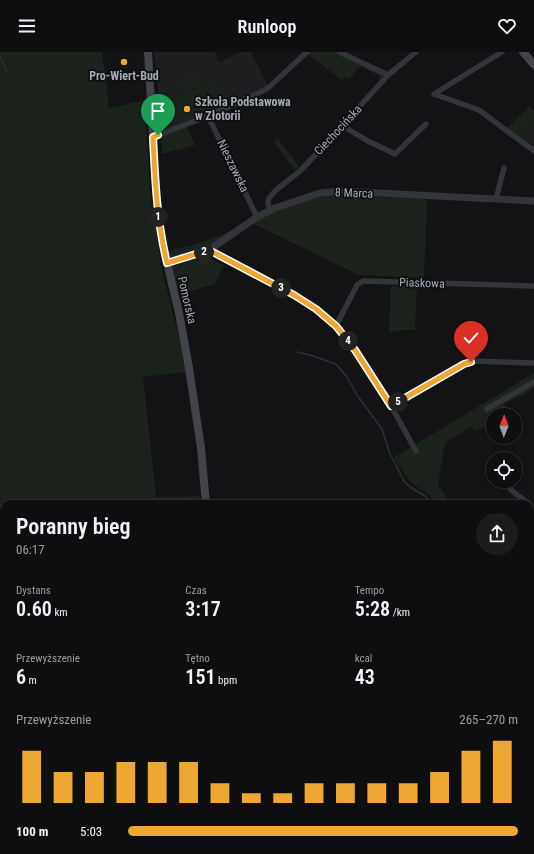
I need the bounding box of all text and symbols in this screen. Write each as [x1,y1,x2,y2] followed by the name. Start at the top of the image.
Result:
[16,15,38,37] icon: menu
[496,15,518,37] icon: heart
[238,16,296,37] text: Runloop
[119,57,129,67] marker: Pro-Wiert-Bud
[89,69,159,83] place label: Pro-Wiert-Bud
[141,94,175,135] pin
[195,95,291,123] place label: Szkoła Podstawowa w Złotorii
[147,100,169,122] icon: arrive
[311,102,365,158] street label: Ciechocińska
[182,104,192,114] marker: Szkoła Podstawowa w Złotorii
[214,137,252,195] street label: Nieszawska
[335,185,374,201] street label: 8 Marca
[148,207,168,227] pin: 1
[155,210,161,223] text: 1
[194,242,214,262] pin: 2
[201,245,207,258] text: 2
[175,275,199,325] street label: Pomorska
[399,275,445,291] street label: Piaskowa
[271,278,291,298] pin: 3
[278,281,284,294] text: 3
[454,321,488,362] pin
[460,327,482,349] icon: check
[338,331,358,351] pin: 4
[345,334,351,347] text: 4
[388,392,408,412] pin: 5
[395,395,401,408] text: 5
[486,408,522,444] north arrow
[486,408,522,488] map controls
[486,452,522,488] button: locate
[476,513,518,555] button: share
[16,514,131,539] text: Poranny bieg
[16,542,45,557] text: 06:17
[16,584,51,597] text: Dystans
[185,584,207,597] text: Czas
[355,584,384,597] text: Tempo
[16,597,52,621] text: 0.60
[185,597,221,621] text: 3:17
[355,597,390,621] text: 5:28
[52,606,68,619] text: km
[390,606,410,619] text: /km
[16,652,80,665] text: Przewyższenie
[185,652,210,665] text: Tętno
[355,652,372,665] text: kcal
[16,665,26,689] text: 6
[185,665,216,689] text: 151
[355,665,375,689] text: 43
[26,674,37,687] text: m
[216,674,237,687] text: bpm
[16,712,91,727] text: Przewyższenie
[459,712,518,727] text: 265–270 m
[16,824,48,839] text: 100 m
[80,824,102,839] text: 5:03

